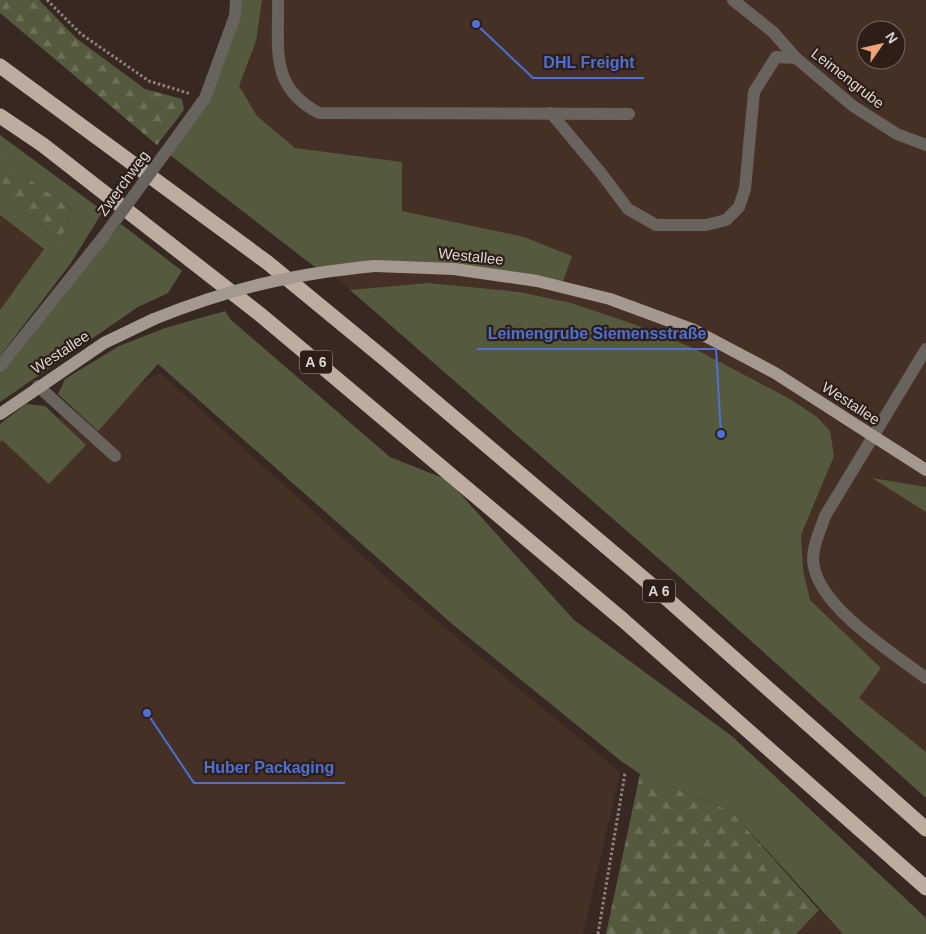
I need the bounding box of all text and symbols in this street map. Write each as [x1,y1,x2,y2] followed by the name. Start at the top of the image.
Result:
[856,20,906,70] north arrow
[882,29,901,46] text: N
[808,44,888,112] street label: Leimengrube
[533,47,644,78] callout: DHL Freight
[543,54,635,71] text: DHL Freight
[94,147,152,219] street label: Zwerchweg
[437,244,505,268] street label: Westallee
[477,318,716,349] callout: Leimengrube Siemensstraße
[488,325,706,342] text: Leimengrube Siemensstraße
[28,327,92,377] street label: Westallee
[300,351,332,374] road number: A 6
[819,378,883,428] street label: Westallee
[643,580,675,602] road number: A 6
[194,752,345,783] callout: Huber Packaging
[204,759,334,776] text: Huber Packaging

